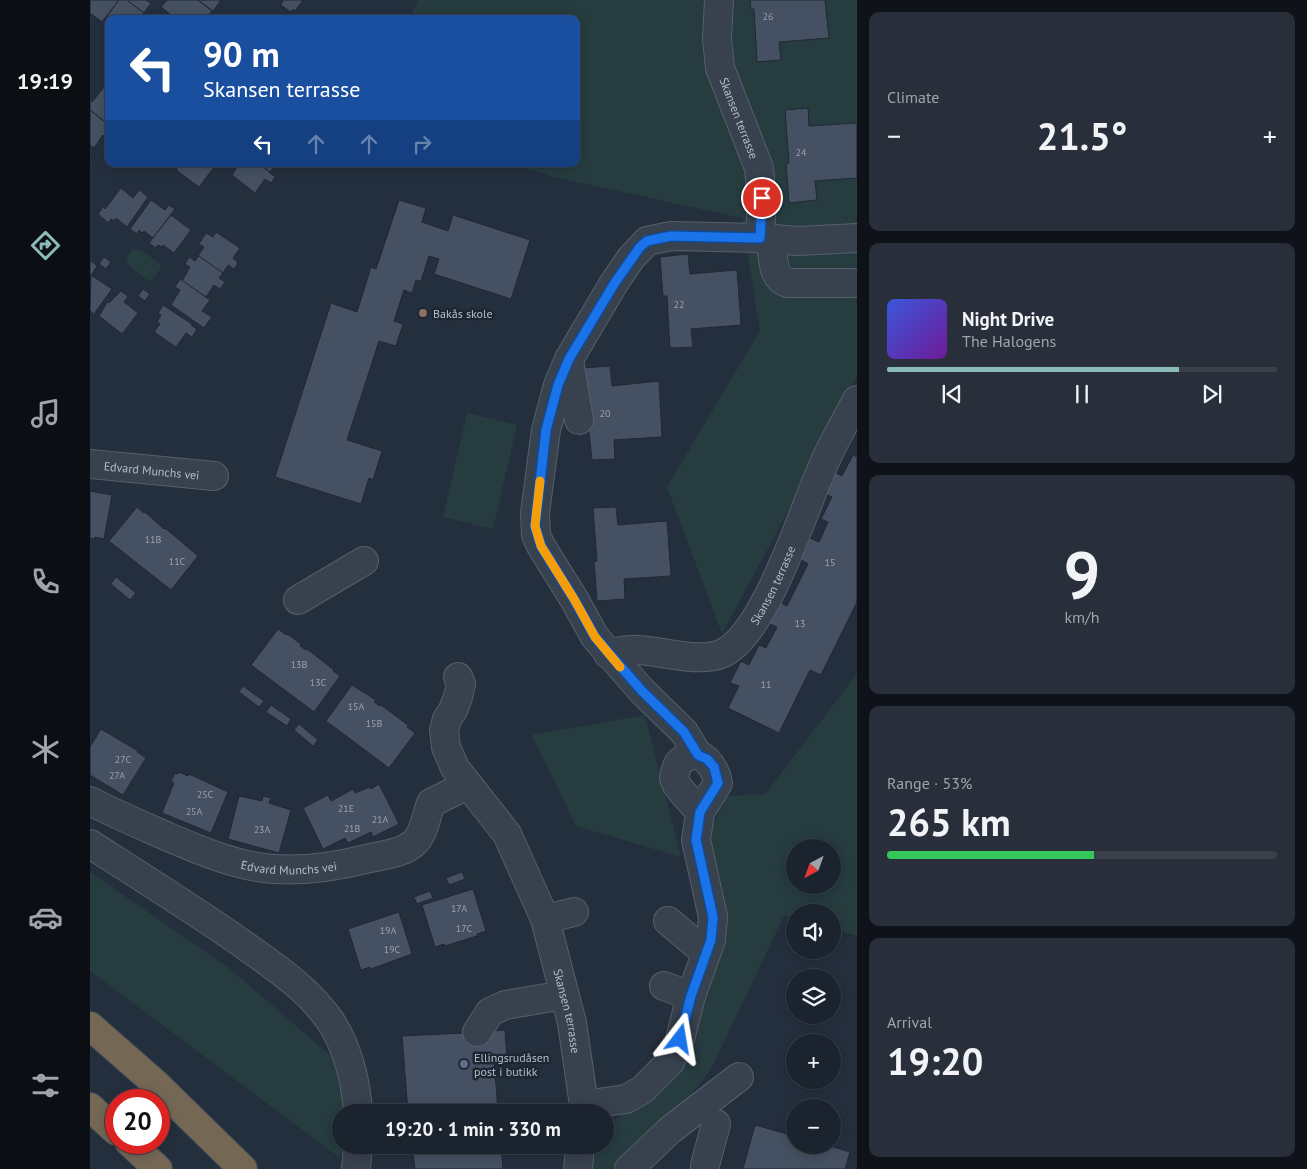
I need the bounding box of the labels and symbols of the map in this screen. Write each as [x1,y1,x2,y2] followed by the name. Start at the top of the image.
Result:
[763,10,773,23] house number: 26
[717,75,762,161] street label: Skansen terrasse
[796,146,807,159] house number: 24
[741,177,783,219] pin
[674,298,684,311] house number: 22
[433,306,493,321] place label: Bakås skole
[417,307,429,319] marker: Bakås skole
[600,407,611,420] house number: 20
[103,458,200,482] street label: Edvard Munchs vei
[145,533,162,546] house number: 11B
[746,543,798,627] street label: Skansen terrasse
[169,555,186,568] house number: 11C
[825,556,835,569] house number: 15
[795,617,805,630] house number: 13
[291,658,308,671] house number: 13B
[310,676,327,689] house number: 13C
[761,678,771,691] house number: 11
[348,700,365,713] house number: 15A
[366,717,383,730] house number: 15B
[115,753,132,766] house number: 27C
[109,769,125,782] house number: 27A
[197,788,214,801] house number: 25C
[338,802,354,815] house number: 21E
[186,805,203,818] house number: 25A
[372,813,389,826] house number: 21A
[344,822,361,835] house number: 21B
[254,823,271,836] house number: 23A
[786,839,841,894] north arrow
[240,856,338,877] street label: Edvard Munchs vei
[451,902,467,915] house number: 17A
[456,922,473,935] house number: 17C
[380,924,397,937] house number: 19A
[384,943,401,956] house number: 19C
[551,967,584,1054] street label: Skansen terrasse
[653,1012,705,1064] position arrow
[474,1050,549,1079] place label: Ellingsrudåsen post i butikk
[458,1058,470,1070] marker: Ellingsrudåsen post i butikk
[105,1089,170,1154] speed limit sign: 20

